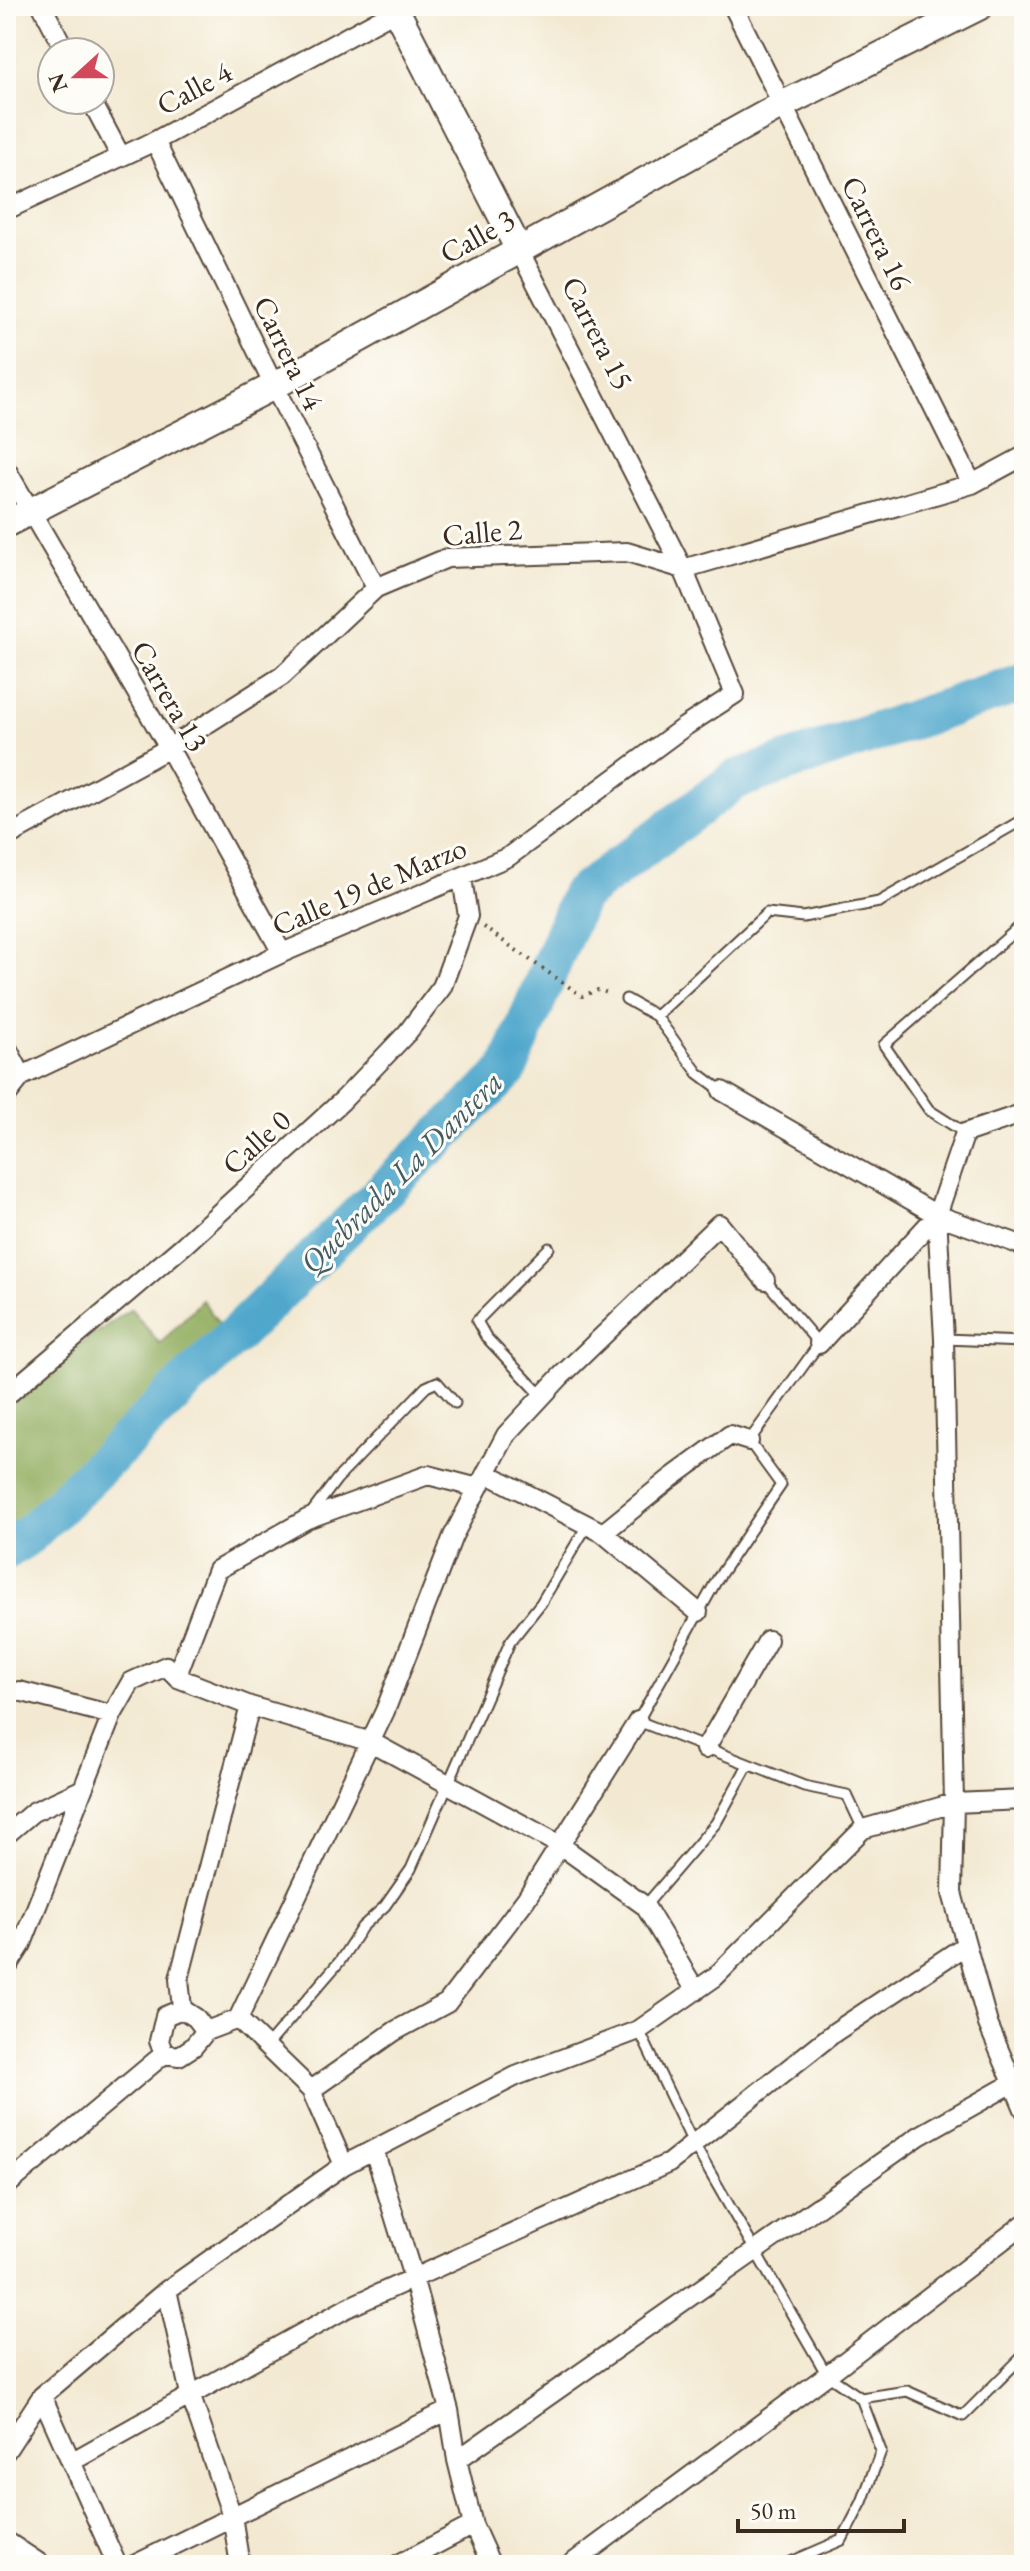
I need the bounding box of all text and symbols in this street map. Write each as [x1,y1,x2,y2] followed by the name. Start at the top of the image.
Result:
[36,36,116,116] north arrow
[150,52,239,124] street label: Calle 4
[41,69,75,96] text: N
[833,170,921,296] street label: Carrera 16
[433,200,521,272] street label: Calle 3
[553,270,643,396] street label: Carrera 15
[245,290,333,417] street label: Carrera 14
[441,509,524,555] street label: Calle 2
[123,634,217,758] street label: Carrera 13
[266,827,472,945] street label: Calle 19 de Marzo
[290,1061,512,1283] water label: Quebrada La Dantera
[213,1101,299,1183] street label: Calle 0
[738,2483,904,2533] scale bar
[750,2495,797,2526] text: 50 m

